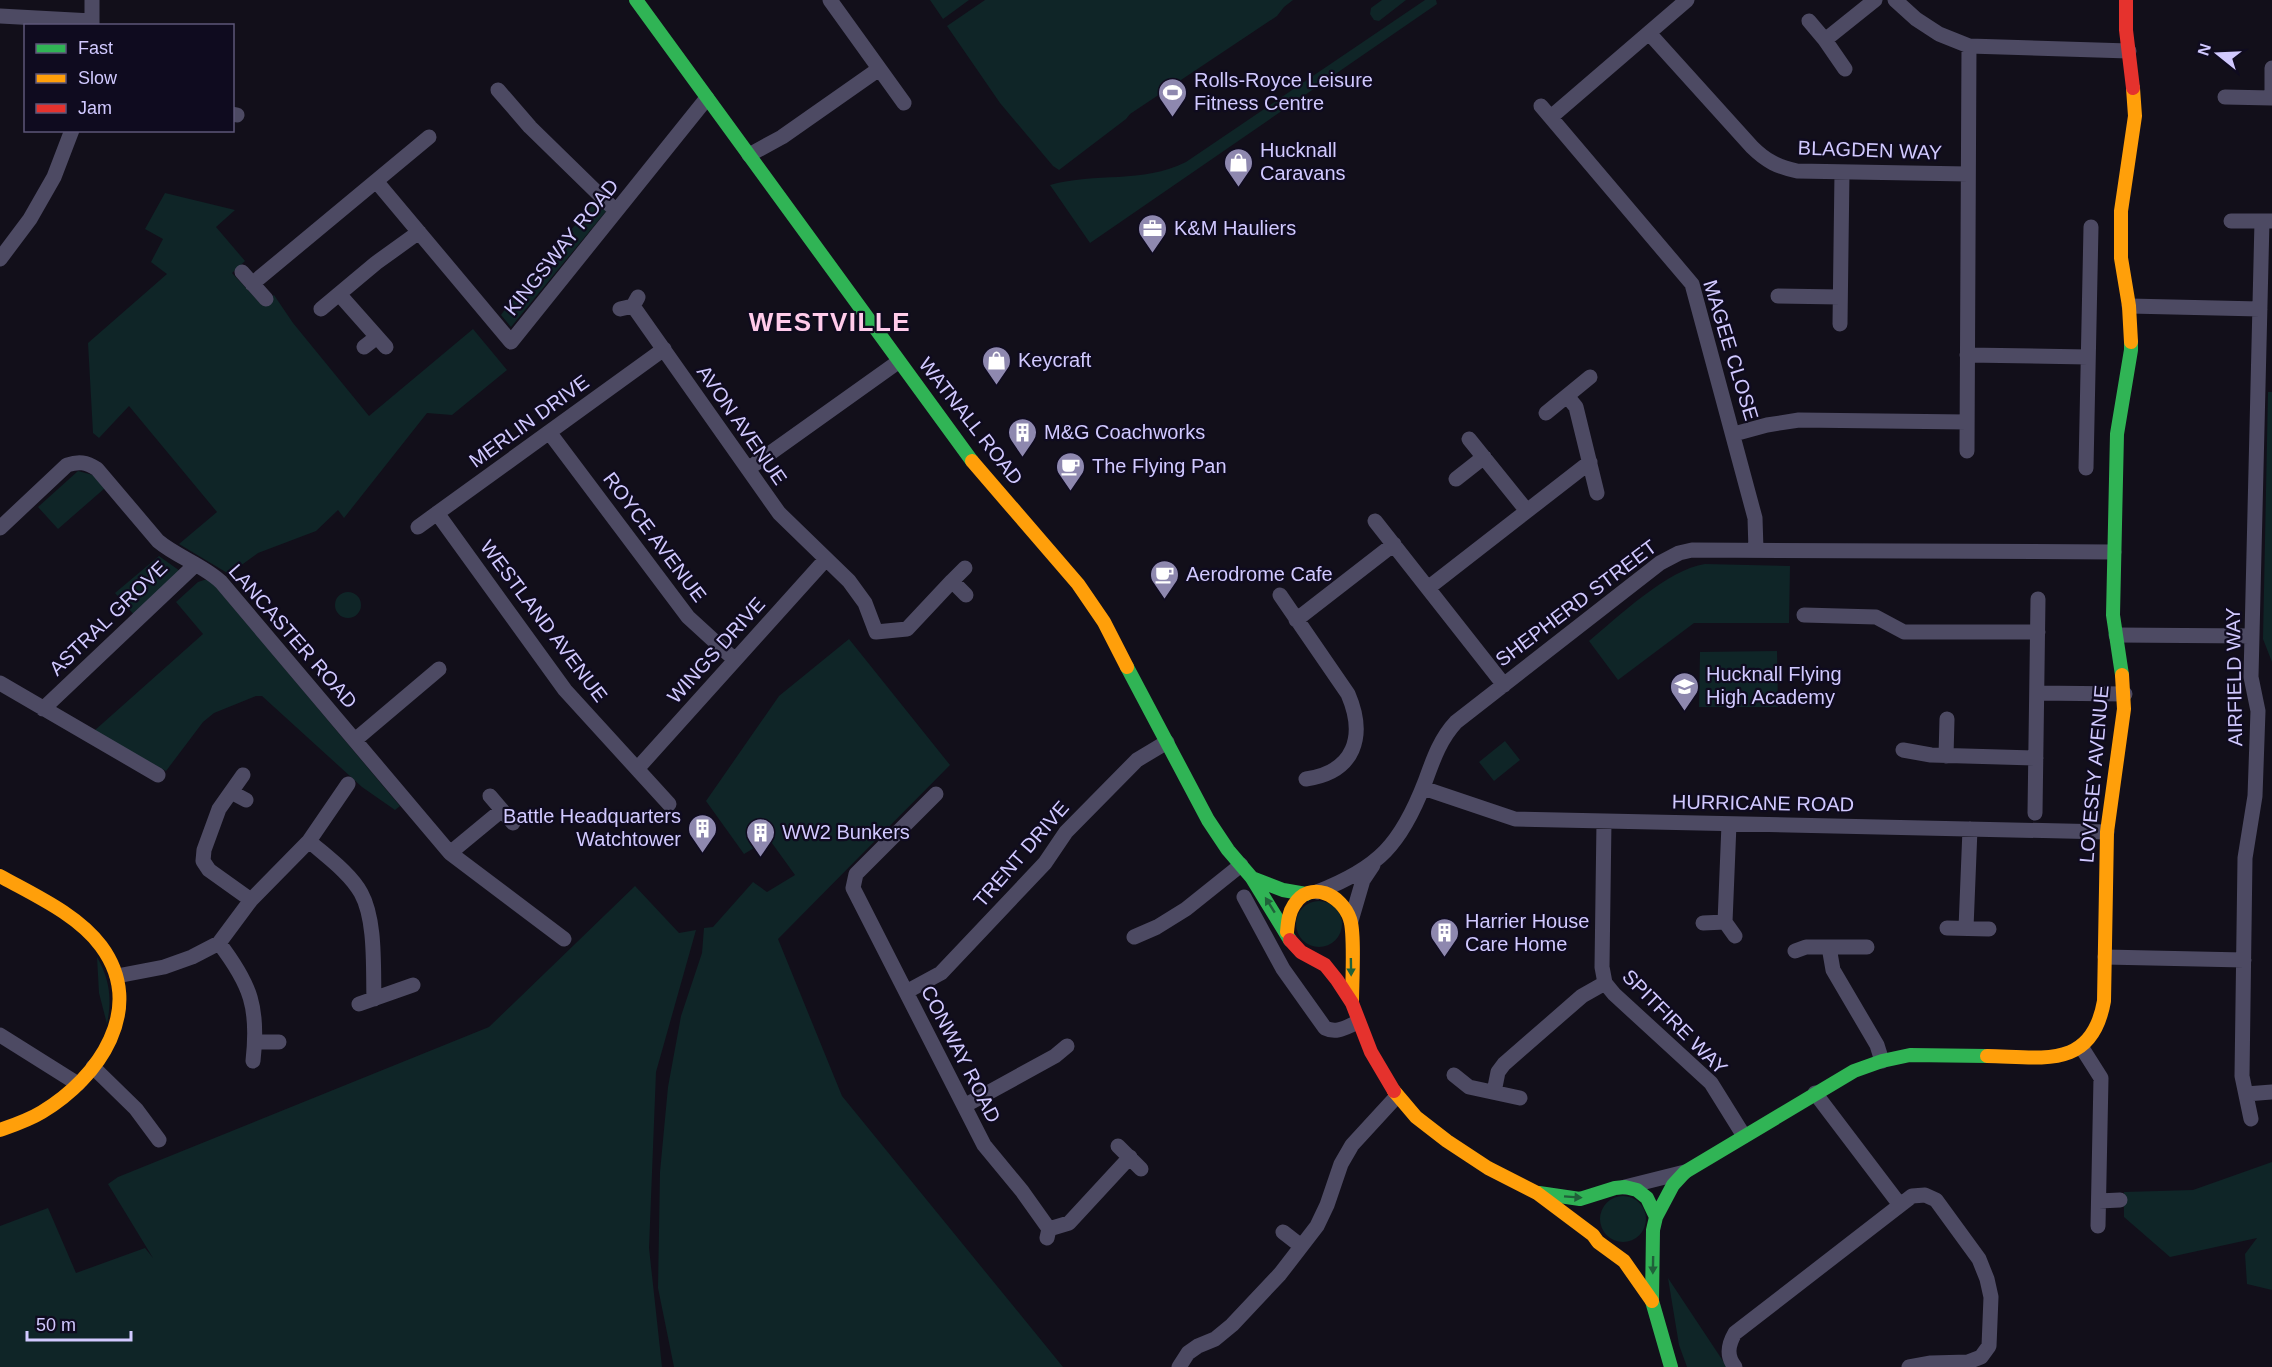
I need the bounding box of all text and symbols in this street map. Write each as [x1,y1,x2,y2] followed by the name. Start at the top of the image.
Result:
[24,24,234,132] legend
[2188,24,2248,84] north arrow
[78,38,113,58] text: Fast
[2194,41,2214,58] text: N
[78,68,118,88] text: Slow
[1194,69,1373,114] place label: Rolls-Royce Leisure Fitness Centre
[1157,76,1189,118] sports icon: Rolls-Royce Leisure Fitness Centre
[78,98,112,118] text: Jam
[1797,136,1943,164] street label: BLAGDEN WAY
[1260,139,1346,184] place label: Hucknall Caravans
[1223,146,1255,188] shop icon: Hucknall Caravans
[499,175,623,319] street label: KINGSWAY ROAD
[1137,212,1169,254] office icon: K&M Hauliers
[1174,217,1296,239] place label: K&M Hauliers
[1699,277,1763,423] street label: MAGEE CLOSE
[749,307,911,337] district label: WESTVILLE
[981,344,1013,386] shop icon: Keycraft
[1018,349,1092,371] place label: Keycraft
[915,353,1027,489] street label: WATNALL ROAD
[693,361,791,489] street label: AVON AVENUE
[465,370,593,472] street label: MERLIN DRIVE
[1007,416,1039,458] building icon: M&G Coachworks
[1044,421,1205,443] place label: M&G Coachworks
[1055,450,1087,492] cafe icon: The Flying Pan
[1092,455,1227,477] place label: The Flying Pan
[599,468,711,606] street label: ROYCE AVENUE
[1491,535,1661,671] street label: SHEPHERD STREET
[476,536,612,706] street label: WESTLAND AVENUE
[45,556,171,680] street label: ASTRAL GROVE
[1149,558,1181,600] cafe icon: Aerodrome Cafe
[225,560,361,712] street label: LANCASTER ROAD
[1186,563,1333,585] place label: Aerodrome Cafe
[663,593,769,707] street label: WINGS DRIVE
[2222,607,2246,747] street label: AIRFIELD WAY
[1706,663,1842,708] place label: Hucknall Flying High Academy
[1669,670,1701,712] school or university icon: Hucknall Flying High Academy
[2075,684,2113,864] street label: LOVESEY AVENUE
[1672,790,1854,816] street label: HURRICANE ROAD
[969,797,1073,911] street label: TRENT DRIVE
[503,805,681,850] place label: Battle Headquarters Watchtower
[686,812,718,854] building icon: Battle Headquarters Watchtower
[745,816,777,858] building icon: WW2 Bunkers
[782,821,910,843] place label: WW2 Bunkers
[1264,897,1275,913] one-way arrow
[1465,910,1589,955] place label: Harrier House Care Home
[1428,916,1460,958] building icon: Harrier House Care Home
[1346,957,1356,976] one-way arrow
[1618,965,1732,1079] street label: SPITFIRE WAY
[917,982,1005,1126] street label: CONWAY ROAD
[1563,1192,1582,1202] one-way arrow
[1648,1256,1657,1275] one-way arrow
[27,1304,130,1342] scale bar
[36,1315,76,1335] text: 50 m

